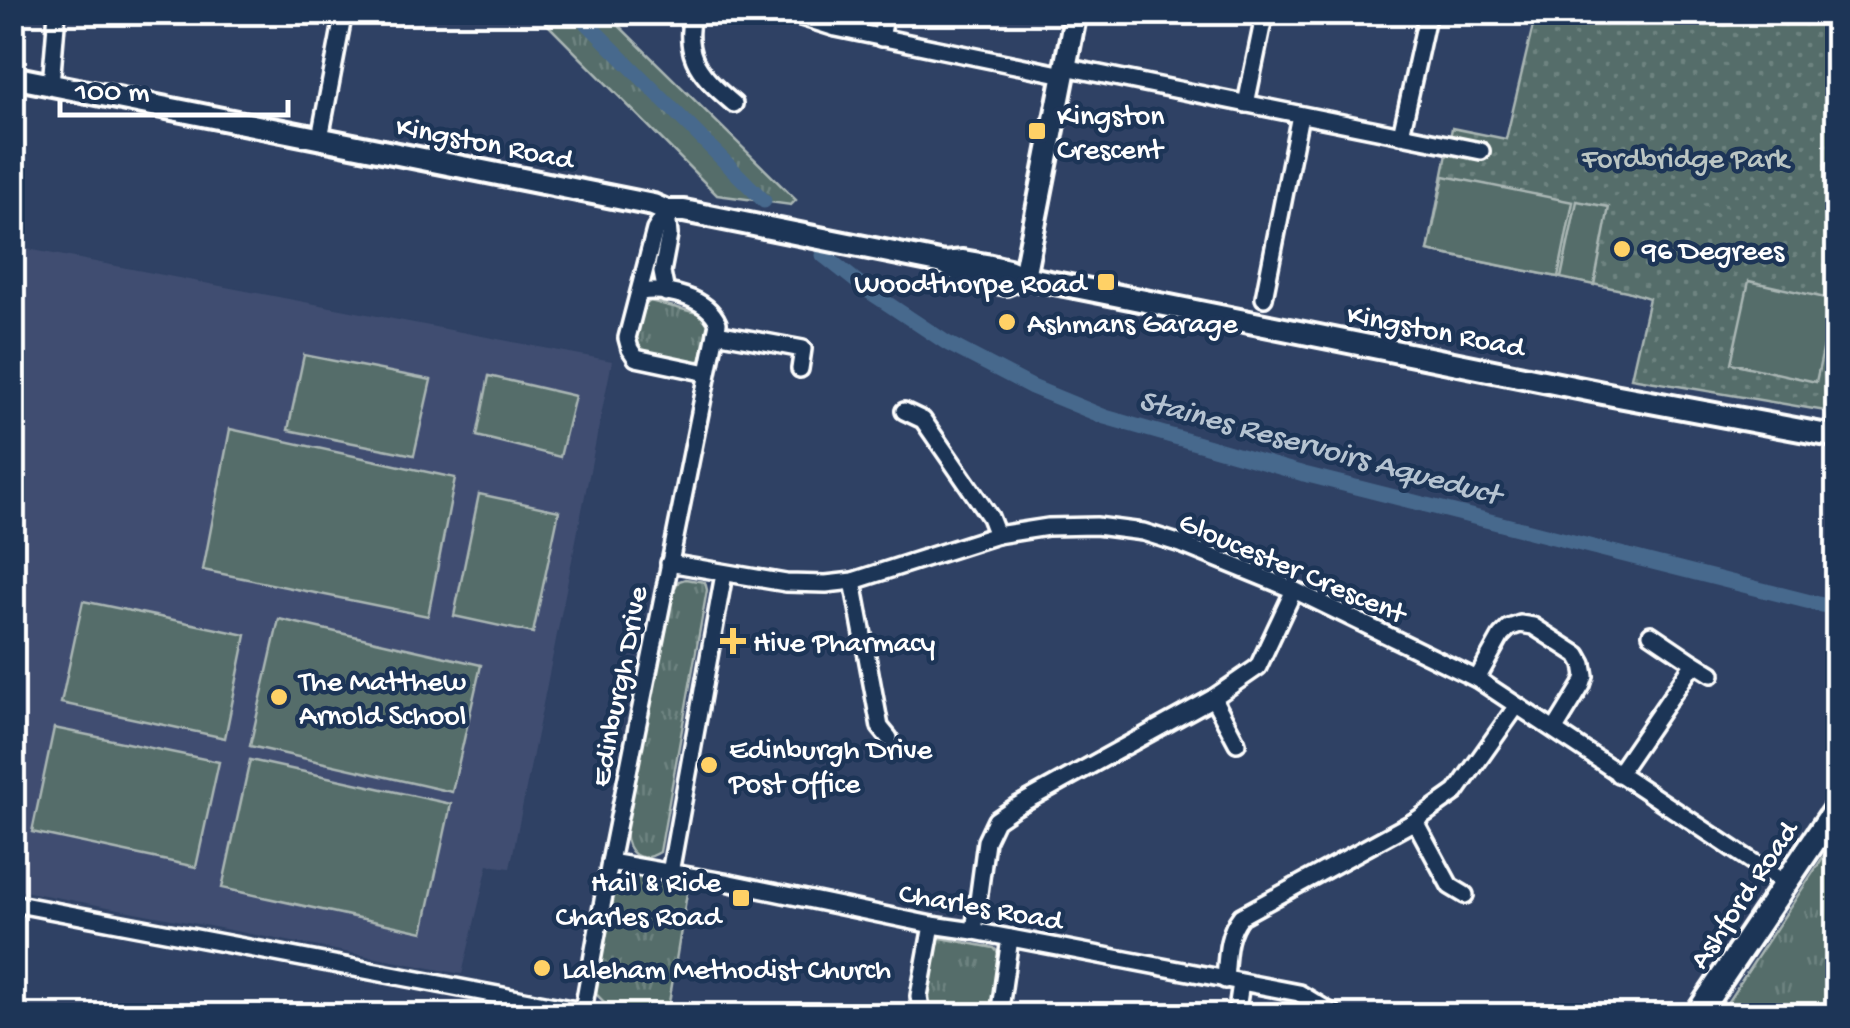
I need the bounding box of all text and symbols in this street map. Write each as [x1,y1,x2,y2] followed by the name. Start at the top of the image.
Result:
[60,55,288,117] scale bar
[74,77,150,112] text: 100 m
[1057,101,1165,170] place label: Kingston Crescent
[392,111,578,180] street label: Kingston Road
[1026,120,1048,142] marker: Kingston Crescent
[1581,144,1791,179] park label: Fordbridge Park
[1641,236,1785,271] place label: 96 Degrees
[1611,238,1633,260] marker: 96 Degrees
[854,269,1088,304] place label: Woodthorpe Road
[1095,271,1117,293] marker: Woodthorpe Road
[1343,299,1529,368] street label: Kingston Road
[1027,309,1238,344] place label: Ashmans Garage
[996,311,1018,333] marker: Ashmans Garage
[1134,383,1508,518] water label: Staines Reservoirs Aqueduct
[1173,507,1412,635] street label: Gloucester Crescent
[585,583,658,790] street label: Edinburgh Drive
[753,628,936,663] place label: Hive Pharmacy
[722,630,744,652] marker: Hive Pharmacy
[297,667,466,736] place label: The Matthew Arnold School
[268,686,290,708] marker: The Matthew Arnold School
[728,735,933,804] place label: Edinburgh Drive Post Office
[698,754,720,776] marker: Edinburgh Drive Post Office
[1684,814,1809,977] street label: Ashford Road
[556,868,723,937] place label: Hail & Ride Charles Road
[896,878,1067,941] street label: Charles Road
[730,887,752,909] marker: Hail & Ride Charles Road
[562,955,891,990] place label: Laleham Methodist Church
[531,957,553,979] marker: Laleham Methodist Church

